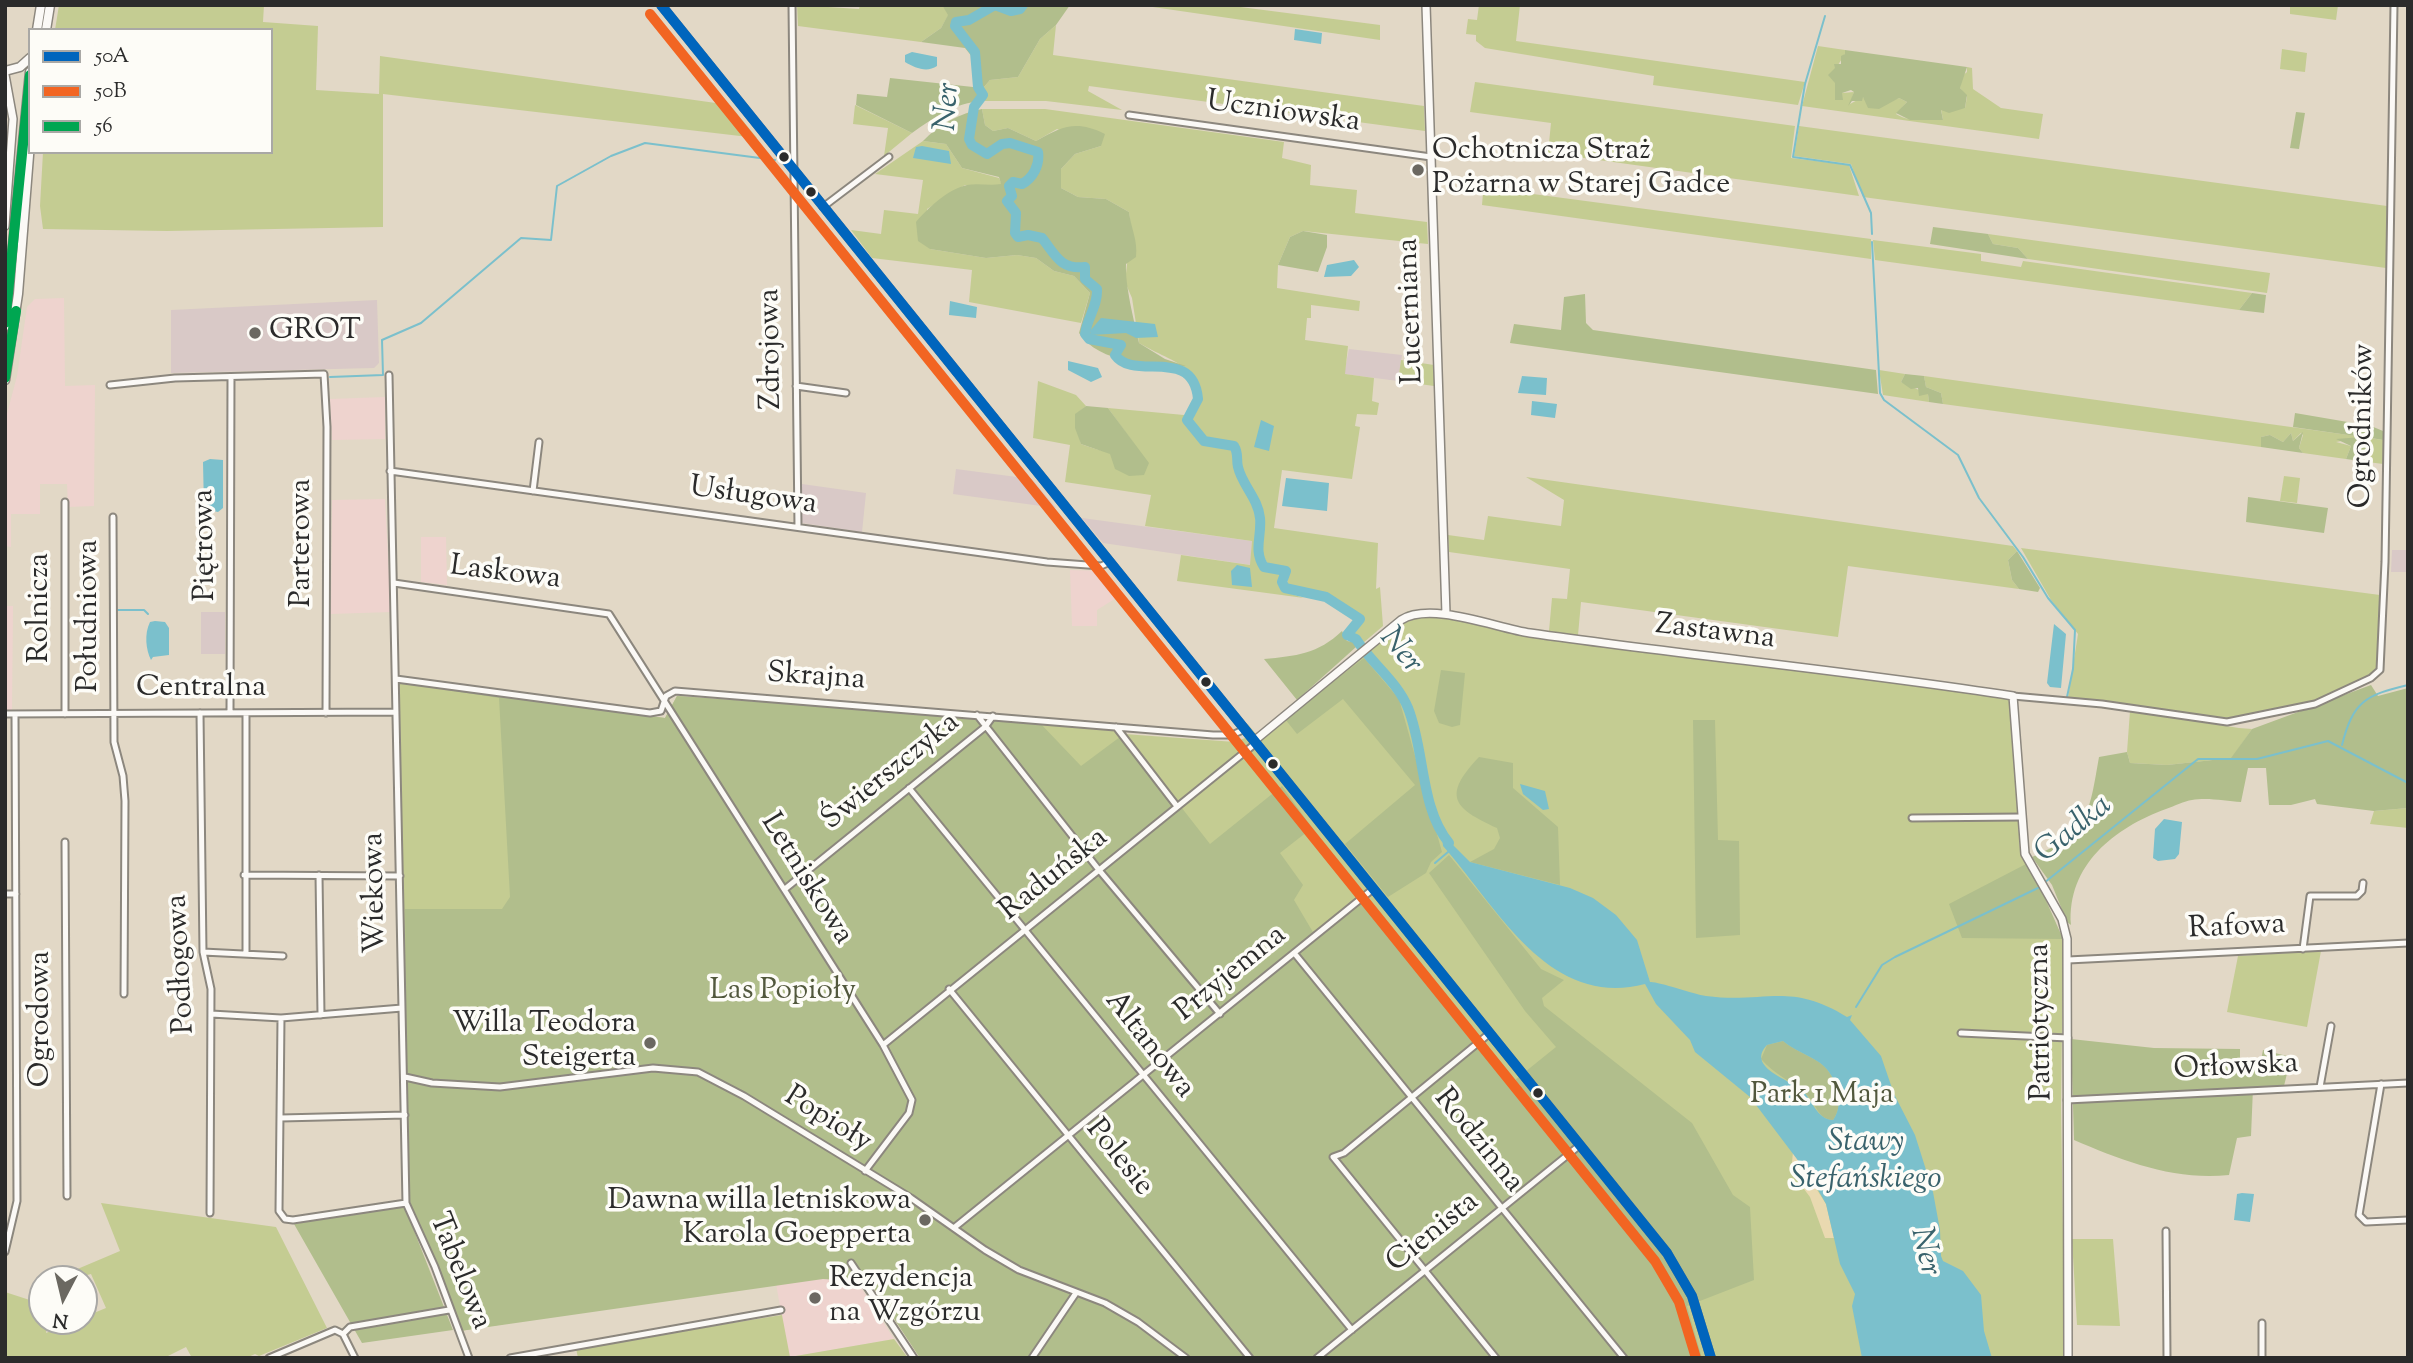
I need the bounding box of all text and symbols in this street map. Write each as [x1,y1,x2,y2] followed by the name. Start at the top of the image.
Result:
[28,28,273,154] legend
[95,42,129,72] text: 50A
[95,77,127,107] text: 50B
[929,82,971,132] water label: Ner
[1204,85,1362,143] street label: Uczniowska
[95,112,113,142] text: 56
[1432,135,1730,206] place label: Ochotnicza Straż Pożarna w Starej Gadce
[777,150,791,164] unlabelled marker
[1410,162,1426,178] marker: Ochotnicza Straż Pożarna w Starej Gadce
[804,185,818,199] unlabelled marker
[1392,238,1434,384] street label: Lucerniana
[754,288,792,410] street label: Zdrojowa
[269,315,361,351] place label: GROT
[247,325,263,341] marker: GROT
[2346,343,2384,509] street label: Ogrodników
[687,471,819,525] street label: Usługowa
[286,479,322,607] street label: Parterowa
[188,489,226,601] street label: Piętrowa
[73,540,109,692] street label: Południowa
[448,550,562,600] street label: Laskowa
[24,553,60,663] street label: Rolnicza
[1653,609,1777,659] street label: Zastawna
[1369,621,1429,683] water label: Ner
[766,658,866,700] street label: Skrajna
[136,672,266,708] street label: Centralna
[1199,675,1213,689] unlabelled marker
[816,706,968,840] street label: Świerszczyka
[1266,757,1280,771] unlabelled marker
[2029,788,2121,874] water label: Gadka
[751,808,859,952] street label: Letniskowa
[994,822,1116,930] street label: Raduńska
[358,832,396,954] street label: Wiekowa
[161,893,205,1035] street label: Podłogowa
[2188,908,2286,950] street label: Rafowa
[1169,919,1295,1031] street label: Przyjemna
[2024,943,2062,1101] street label: Patriotyczna
[25,951,61,1087] street label: Ogrodowa
[710,975,856,1011] park label: Las Popioły
[1095,985,1201,1107] street label: Altanowa
[452,1008,636,1078] place label: Willa Teodora Steigerta
[642,1035,658,1051] marker: Willa Teodora Steigerta
[2173,1048,2299,1090] street label: Orłowska
[1750,1079,1894,1115] park label: Park 1 Maja
[777,1080,877,1162] street label: Popioły
[1424,1083,1530,1201] street label: Rodzinna
[1531,1086,1545,1100] unlabelled marker
[1076,1113,1160,1205] street label: Polesie
[1790,1126,1942,1201] water label: Stawy Stefańskiego
[608,1185,911,1256] place label: Dawna willa letniskowa Karola Goepperta
[1381,1186,1487,1282] street label: Cienista
[418,1209,498,1335] street label: Tabelowa
[917,1212,933,1228] marker: Dawna willa letniskowa Karola Goepperta
[1899,1224,1947,1280] water label: Ner
[829,1263,981,1334] place label: Rezydencja na Wzgórzu
[28,1265,98,1335] north arrow
[807,1290,823,1306] marker: Rezydencja na Wzgórzu
[51,1305,70,1334] text: N

